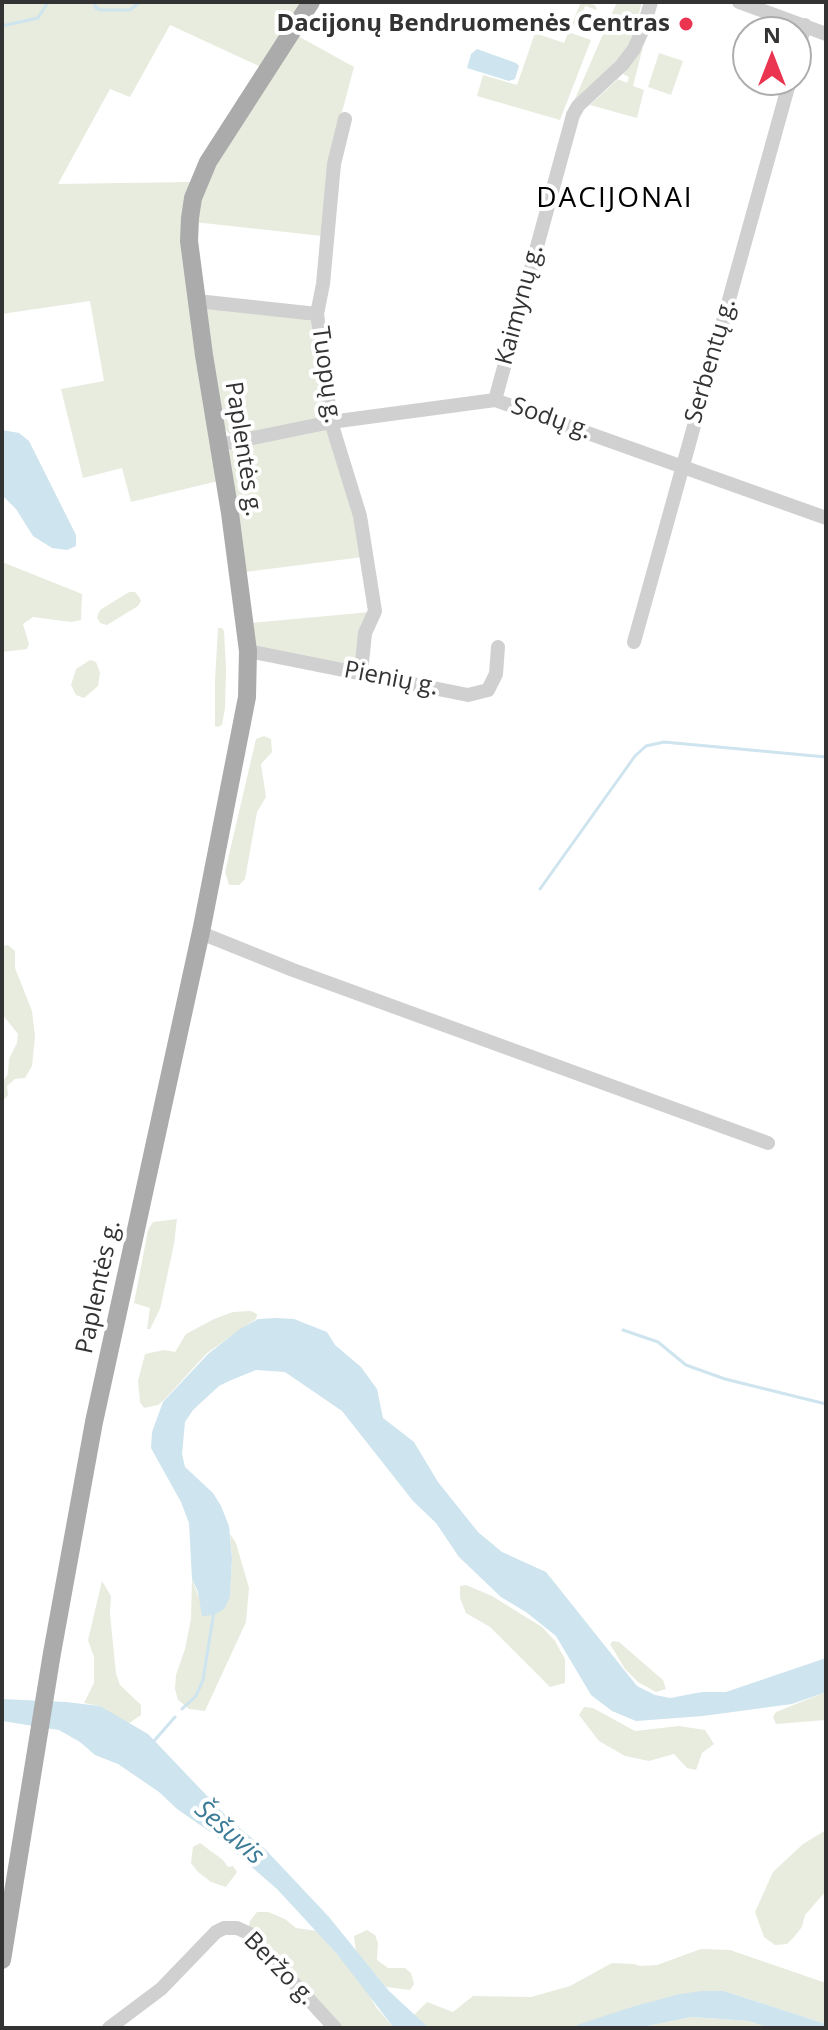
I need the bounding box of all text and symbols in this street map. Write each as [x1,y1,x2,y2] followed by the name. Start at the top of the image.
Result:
[276,10,670,38] place label: Dacijonų Bendruomenės Centras
[677,15,695,33] marker: Dacijonų Bendruomenės Centras
[732,16,812,96] north arrow
[763,19,781,49] text: N
[536,182,694,216] district label: DACIJONAI
[490,242,550,368] street label: Kaimynų g.
[679,295,743,427] street label: Serbentų g.
[305,325,347,425] street label: Tuopų g.
[218,380,268,518] street label: Paplentės g.
[507,392,595,446] street label: Sodų g.
[342,656,440,702] street label: Pienių g.
[71,1218,127,1356] street label: Paplentės g.
[188,1794,270,1872] water label: Šešuvis
[237,1927,321,2011] street label: Beržo g.

